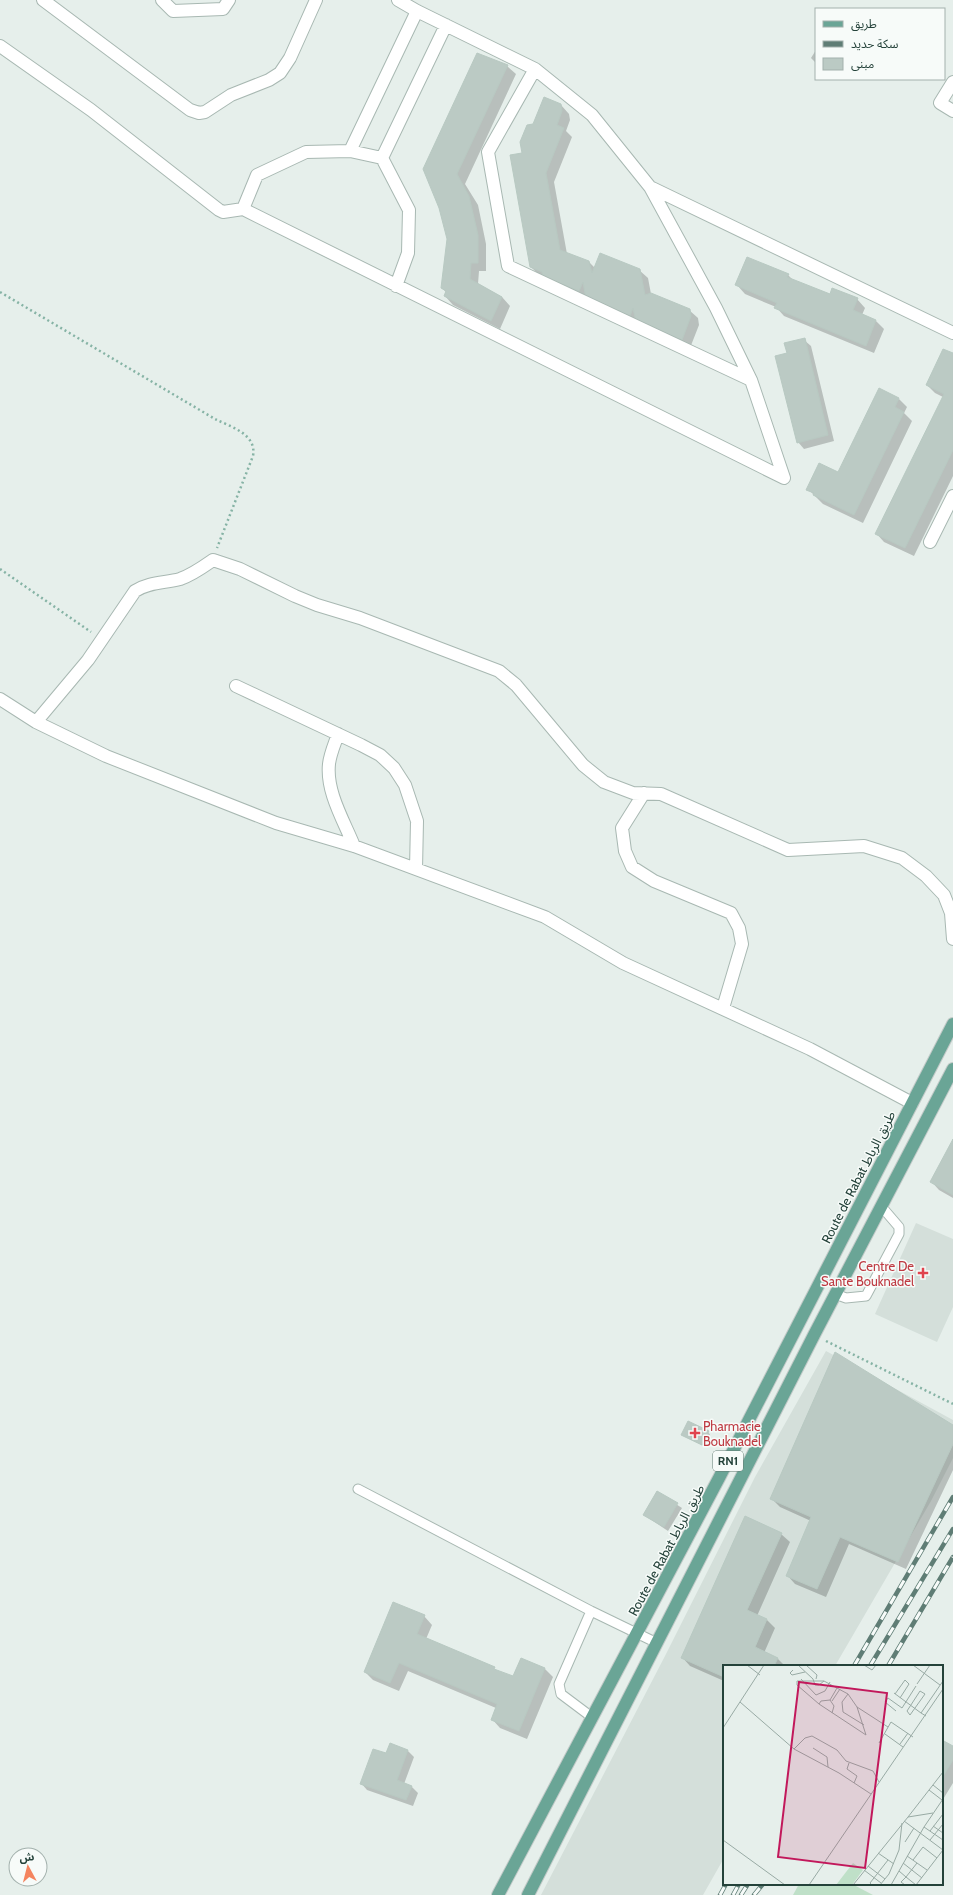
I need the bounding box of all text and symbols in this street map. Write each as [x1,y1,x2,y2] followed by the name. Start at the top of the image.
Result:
[815,8,945,80] legend
[851,16,877,32] text: طريق
[851,36,898,51] text: سكة حديد
[851,56,874,71] text: مبنى
[818,1108,899,1246] street label: Route de Rabat طريق الرباط
[821,1258,914,1289] place label: Centre De Sante Bouknadel
[917,1267,929,1279] marker: Centre De Sante Bouknadel
[703,1418,761,1449] place label: Pharmacie Bouknadel
[690,1428,700,1438] marker: Pharmacie Bouknadel
[713,1451,743,1471] road number: RN1
[625,1481,708,1619] street label: Route de Rabat طريق الرباط
[723,1665,943,1885] inset map
[8,1847,48,1887] north arrow
[18,1849,35,1865] text: ش

